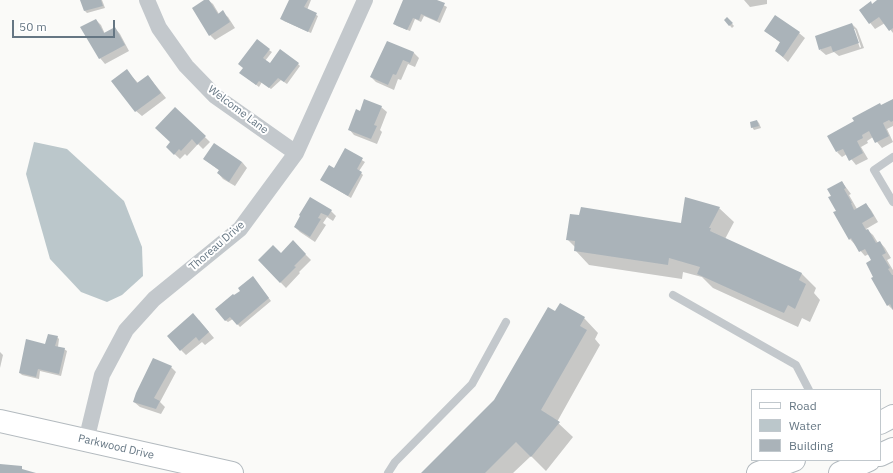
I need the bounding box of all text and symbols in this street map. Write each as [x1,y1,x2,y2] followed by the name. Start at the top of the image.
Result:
[14,12,117,38] scale bar
[19,19,47,34] text: 50 m
[205,83,271,137] street label: Welcome Lane
[187,218,247,274] street label: Thoreau Drive
[751,389,881,461] legend
[789,398,817,413] text: Road
[789,418,821,433] text: Water
[77,432,155,462] street label: Parkwood Drive
[789,438,833,453] text: Building

